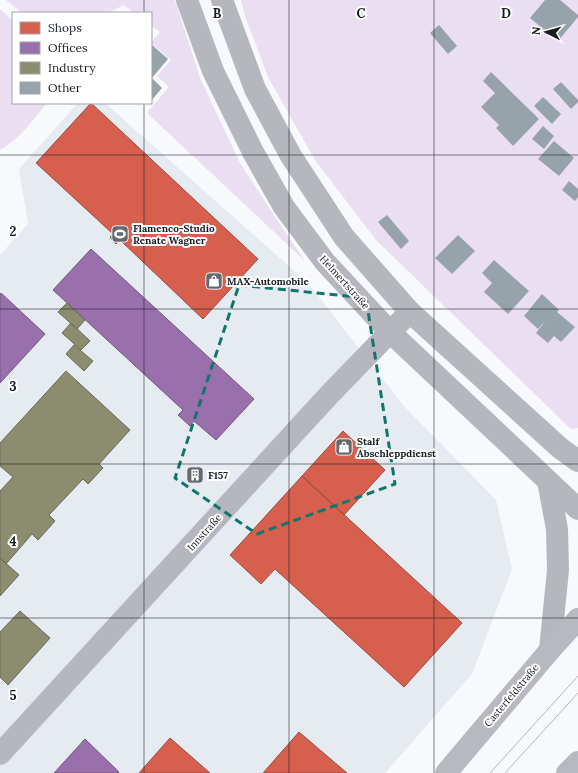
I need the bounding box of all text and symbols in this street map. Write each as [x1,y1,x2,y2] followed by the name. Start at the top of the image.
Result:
[213,5,222,22] text: B
[357,5,366,22] text: C
[501,5,511,22] text: D
[12,12,152,104] legend
[526,12,566,52] north arrow
[48,20,82,35] text: Shops
[529,26,544,36] text: N
[48,40,88,55] text: Offices
[48,60,96,75] text: Industry
[48,80,82,95] text: Other
[133,222,215,247] place label: Flamenco-Studio Renate Wagner
[10,223,17,240] text: 2
[110,224,130,244] sports icon: Flamenco-Studio Renate Wagner
[317,253,373,313] street label: Helmertstraße
[204,271,224,291] shop icon: MAX-Automobile
[227,275,310,288] place label: MAX-Automobile
[9,378,17,395] text: 3
[357,435,437,460] place label: Stalf Abschleppdienst
[334,437,354,457] shop icon: Stalf Abschleppdienst
[185,465,205,485] building icon: F157
[208,469,228,482] place label: F157
[184,511,225,554] street label: Innstraße
[9,533,17,550] text: 4
[481,661,542,729] street label: Casterfeldstraße
[9,687,17,704] text: 5

